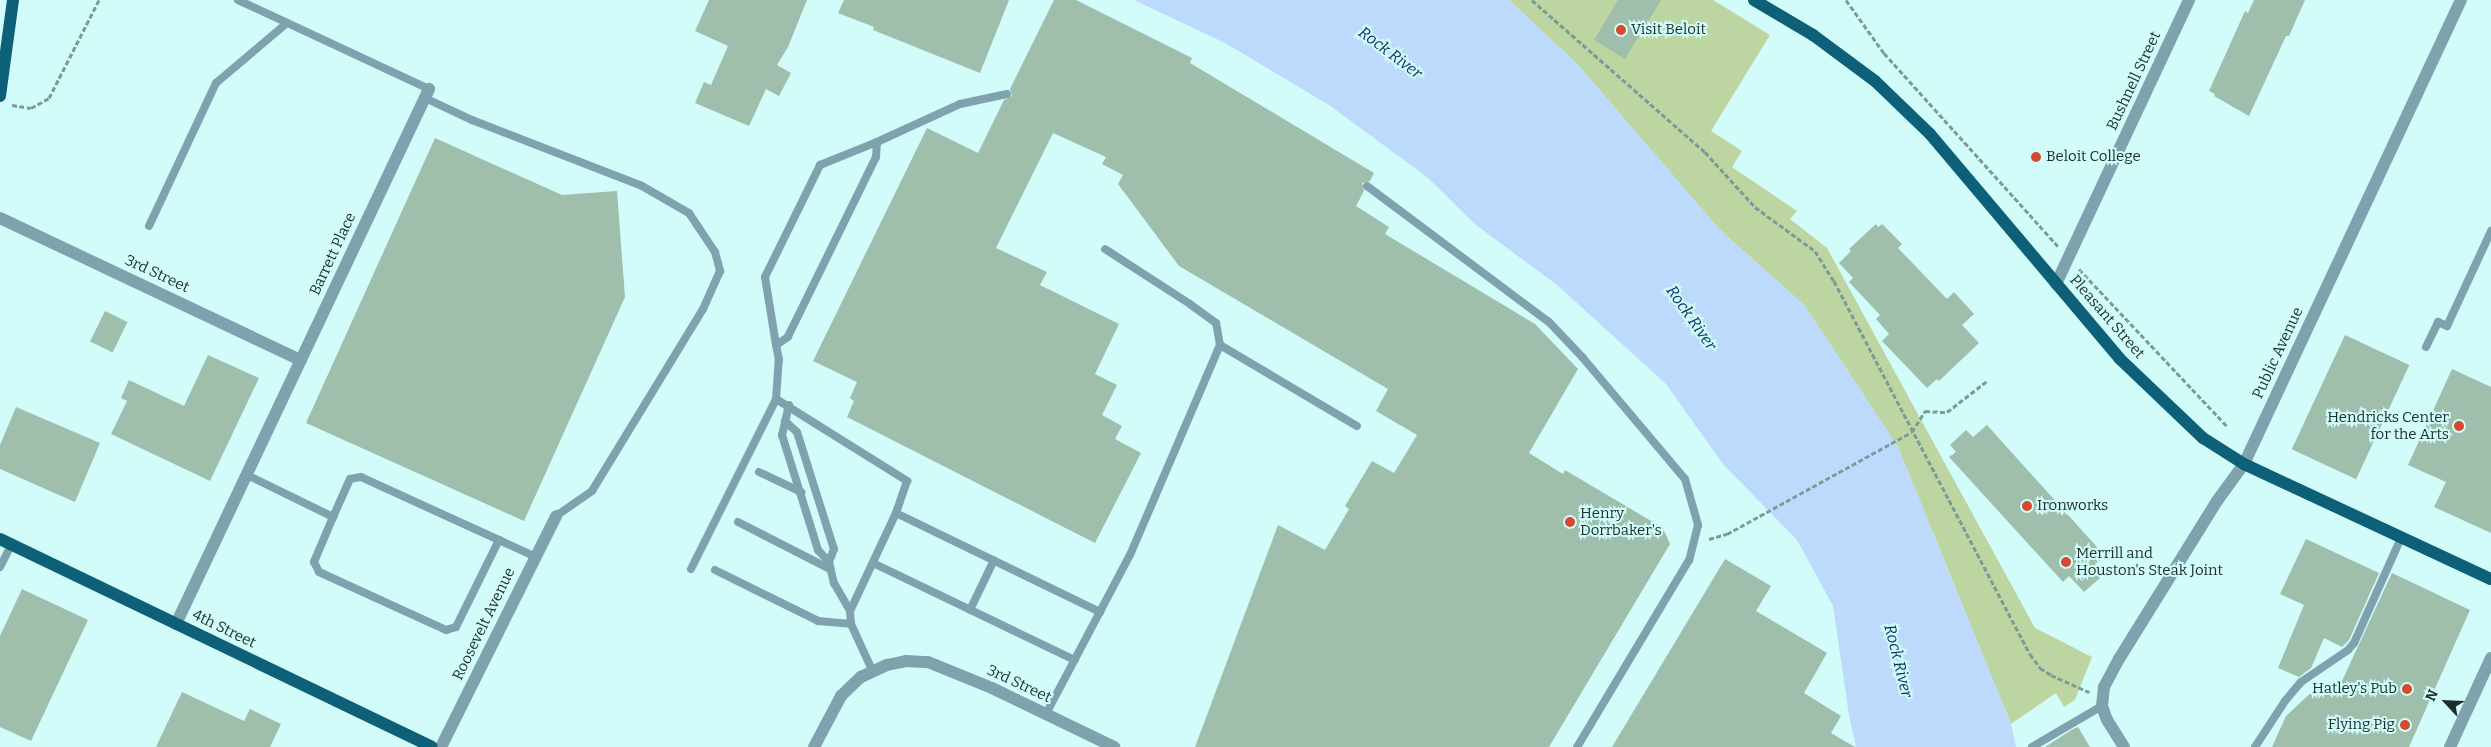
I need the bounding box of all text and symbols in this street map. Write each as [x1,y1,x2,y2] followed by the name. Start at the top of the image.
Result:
[1631,21,1706,39] place label: Visit Beloit
[1354,23,1426,83] water label: Rock River
[1615,24,1627,36] marker: Visit Beloit
[2103,29,2165,133] street label: Bushnell Street
[2046,148,2141,166] place label: Beloit College
[2030,151,2042,163] marker: Beloit College
[306,210,360,298] street label: Barrett Place
[122,251,192,297] street label: 3rd Street
[2066,271,2148,363] street label: Pleasant Street
[1662,282,1720,354] water label: Rock River
[2249,304,2307,402] street label: Public Avenue
[2327,408,2449,443] place label: Hendricks Center for the Arts
[2453,420,2465,432] marker: Hendricks Center for the Arts
[2037,497,2108,515] place label: Ironworks
[2021,500,2033,512] marker: Ironworks
[1580,504,1662,539] place label: Henry Dorrbaker's
[1564,516,1576,528] marker: Henry Dorrbaker's
[2076,544,2223,579] place label: Merrill and Houston's Steak Joint
[2060,556,2072,568] marker: Merrill and Houston's Steak Joint
[449,565,519,683] street label: Roosevelt Avenue
[189,606,259,652] street label: 4th Street
[1880,622,1916,700] water label: Rock River
[984,661,1054,707] street label: 3rd Street
[2421,677,2471,727] north arrow
[2312,680,2397,698] place label: Hatley's Pub
[2401,683,2413,695] marker: Hatley's Pub
[2422,687,2442,704] text: N
[2328,716,2395,734] place label: Flying Pig
[2399,719,2411,731] marker: Flying Pig

